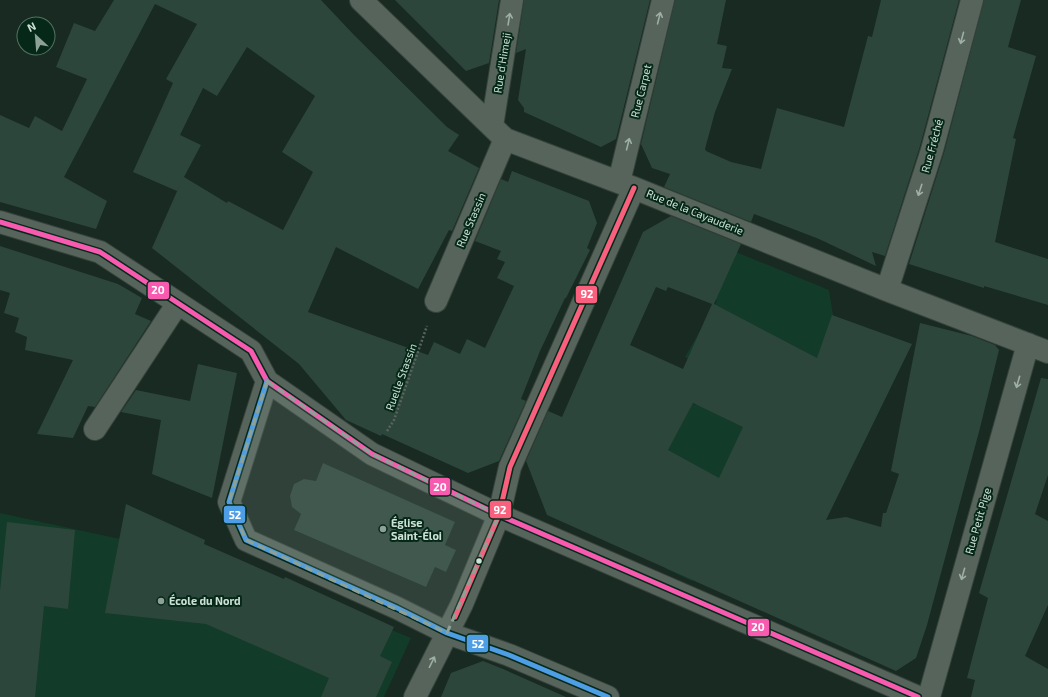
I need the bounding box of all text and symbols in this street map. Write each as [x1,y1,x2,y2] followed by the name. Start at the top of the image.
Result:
[505,12,513,25] one-way arrow
[656,12,664,25] one-way arrow
[16,16,56,56] north arrow
[25,19,38,34] text: N
[958,31,965,44] one-way arrow
[490,32,514,94] street label: Rue d'Himeji
[628,63,653,119] street label: Rue Carpet
[918,118,945,174] street label: Rue Fréché
[625,138,633,151] one-way arrow
[915,183,923,195] one-way arrow
[645,186,746,237] street label: Rue de la Cayauderie
[453,191,488,249] street label: Rue Stassin
[147,281,170,300] line badge: 20
[151,283,165,296] text: 20
[575,285,598,304] line badge: 92
[581,287,593,300] text: 92
[382,341,419,412] street label: Ruelle Stassin
[1014,375,1021,388] one-way arrow
[429,477,451,496] line badge: 20
[433,480,447,493] text: 20
[962,486,993,556] street label: Rue Petit Pige
[489,500,512,519] line badge: 92
[494,503,506,516] text: 92
[223,505,246,524] line badge: 52
[229,508,241,521] text: 52
[391,515,442,542] place label: Église Saint-Éloi
[378,524,388,534] marker: Église Saint-Éloi
[474,556,484,566] unlabelled marker
[959,567,966,580] one-way arrow
[169,593,241,607] place label: École du Nord
[156,596,166,606] marker: École du Nord
[747,618,770,637] line badge: 20
[751,620,765,633] text: 20
[466,634,489,653] line badge: 52
[472,637,484,650] text: 52
[429,656,436,668] one-way arrow

